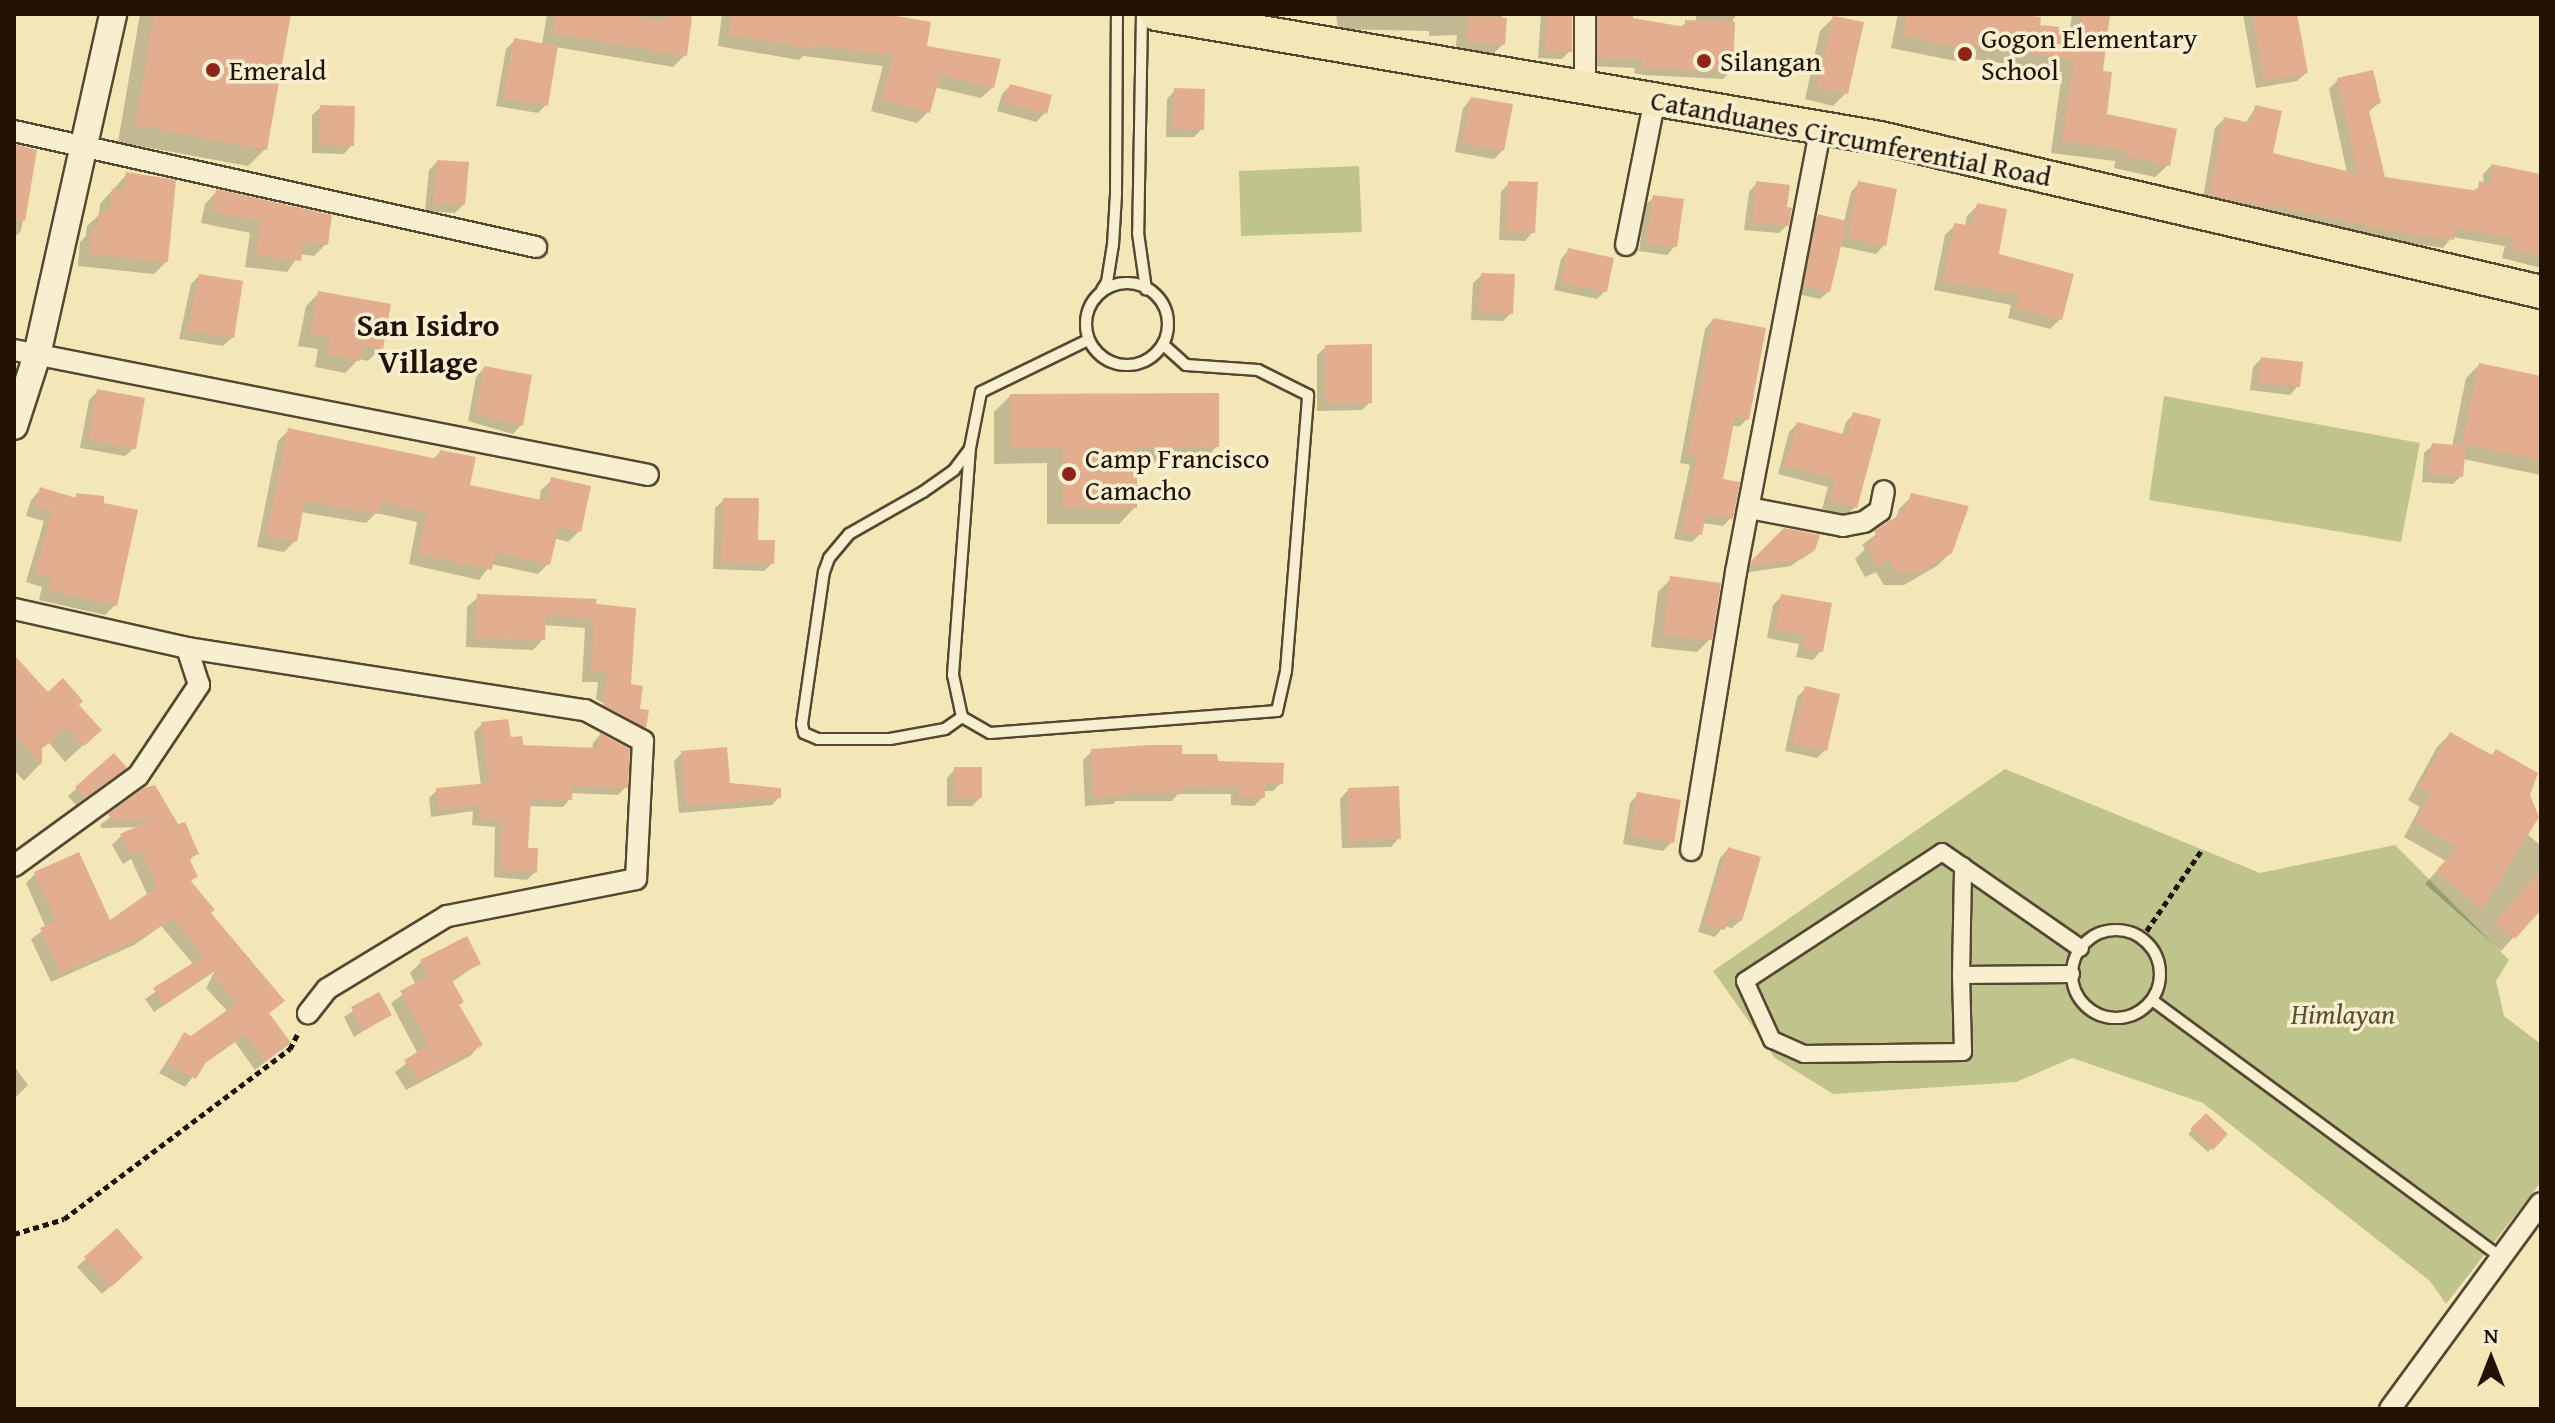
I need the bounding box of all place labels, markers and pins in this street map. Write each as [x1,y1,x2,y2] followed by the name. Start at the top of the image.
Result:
[1981,21,2197,87] place label: Gogon Elementary School
[1720,44,1821,78] place label: Silangan
[1956,45,1974,63] marker: Gogon Elementary School
[1695,52,1713,70] marker: Silangan
[229,53,326,87] place label: Emerald
[204,61,222,79] marker: Emerald
[1085,441,1270,507] place label: Camp Francisco Camacho
[1060,465,1078,483] marker: Camp Francisco Camacho

